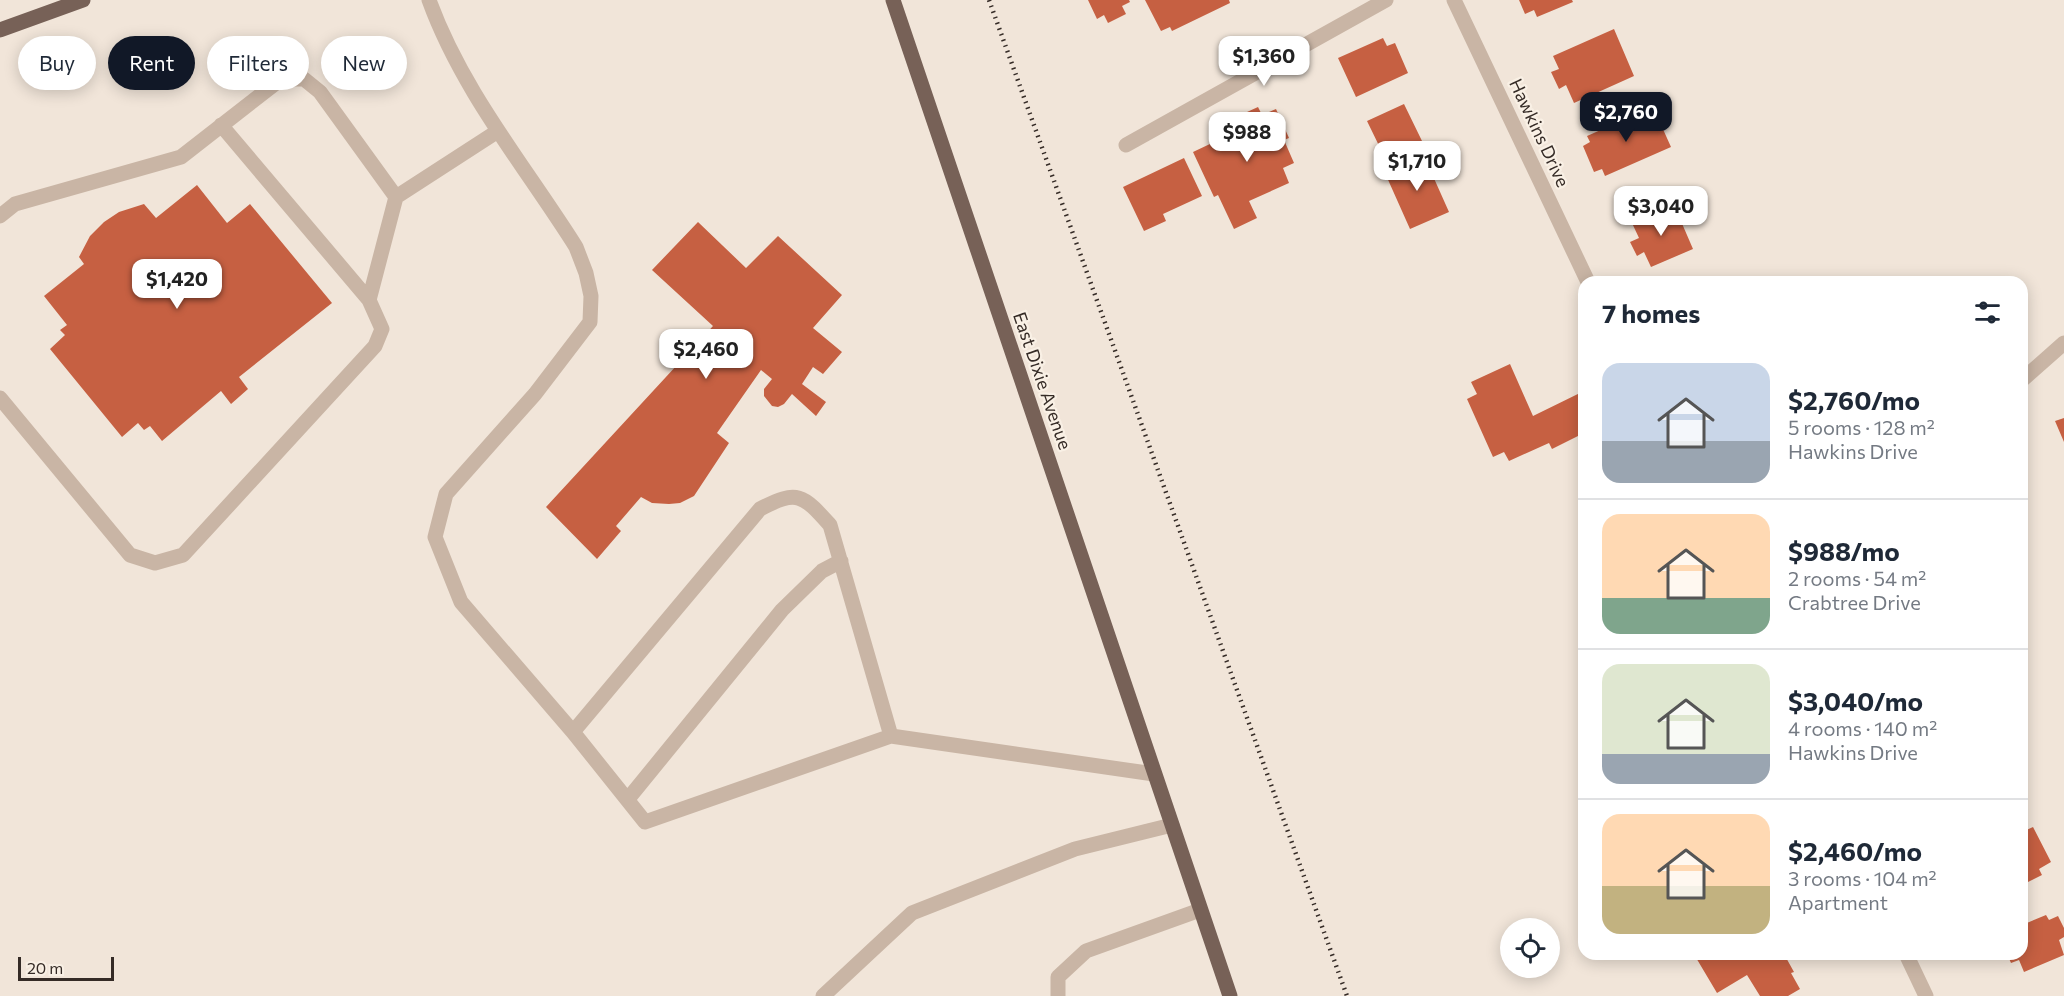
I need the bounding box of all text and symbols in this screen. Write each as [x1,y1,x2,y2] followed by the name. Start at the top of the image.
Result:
[18,36,96,90] chip: Buy
[108,36,195,90] chip: Rent
[207,36,309,90] chip: Filters
[321,36,407,90] chip: New
[1215,36,1313,87] pin: $1,360
[1233,43,1295,67] text: $1,360
[1505,75,1575,190] street label: Hawkins Drive
[1577,92,1675,143] pin: $2,760
[1594,99,1658,123] text: $2,760
[1211,112,1283,163] pin: $988
[1223,119,1271,143] text: $988
[1368,141,1466,192] pin: $1,710
[1388,148,1446,172] text: $1,710
[1612,186,1710,237] pin: $3,040
[1628,193,1694,217] text: $3,040
[128,259,226,310] pin: $1,420
[146,266,208,290] text: $1,420
[1971,296,2004,329] icon: filters
[1602,297,1700,328] text: 7 homes
[1009,309,1077,452] street label: East Dixie Avenue
[657,329,755,380] pin: $2,460
[673,336,739,360] text: $2,460
[1788,384,1920,415] text: $2,760/mo
[1650,387,1722,459] icon: home
[1788,415,1935,439] text: 5 rooms · 128 m²
[1788,439,1918,463] text: Hawkins Drive
[1788,535,1900,566] text: $988/mo
[1650,538,1722,610] icon: home
[1788,566,1926,590] text: 2 rooms · 54 m²
[1788,590,1921,614] text: Crabtree Drive
[1788,685,1923,716] text: $3,040/mo
[1650,688,1722,760] icon: home
[1788,716,1937,740] text: 4 rooms · 140 m²
[1788,740,1918,764] text: Hawkins Drive
[1788,835,1922,866] text: $2,460/mo
[1650,838,1722,910] icon: home
[1788,866,1937,890] text: 3 rooms · 104 m²
[1788,890,1888,914] text: Apartment
[1500,918,1560,978] map controls
[1500,918,1560,978] button: locate
[18,954,114,982] scale bar
[27,958,63,977] text: 20 m

